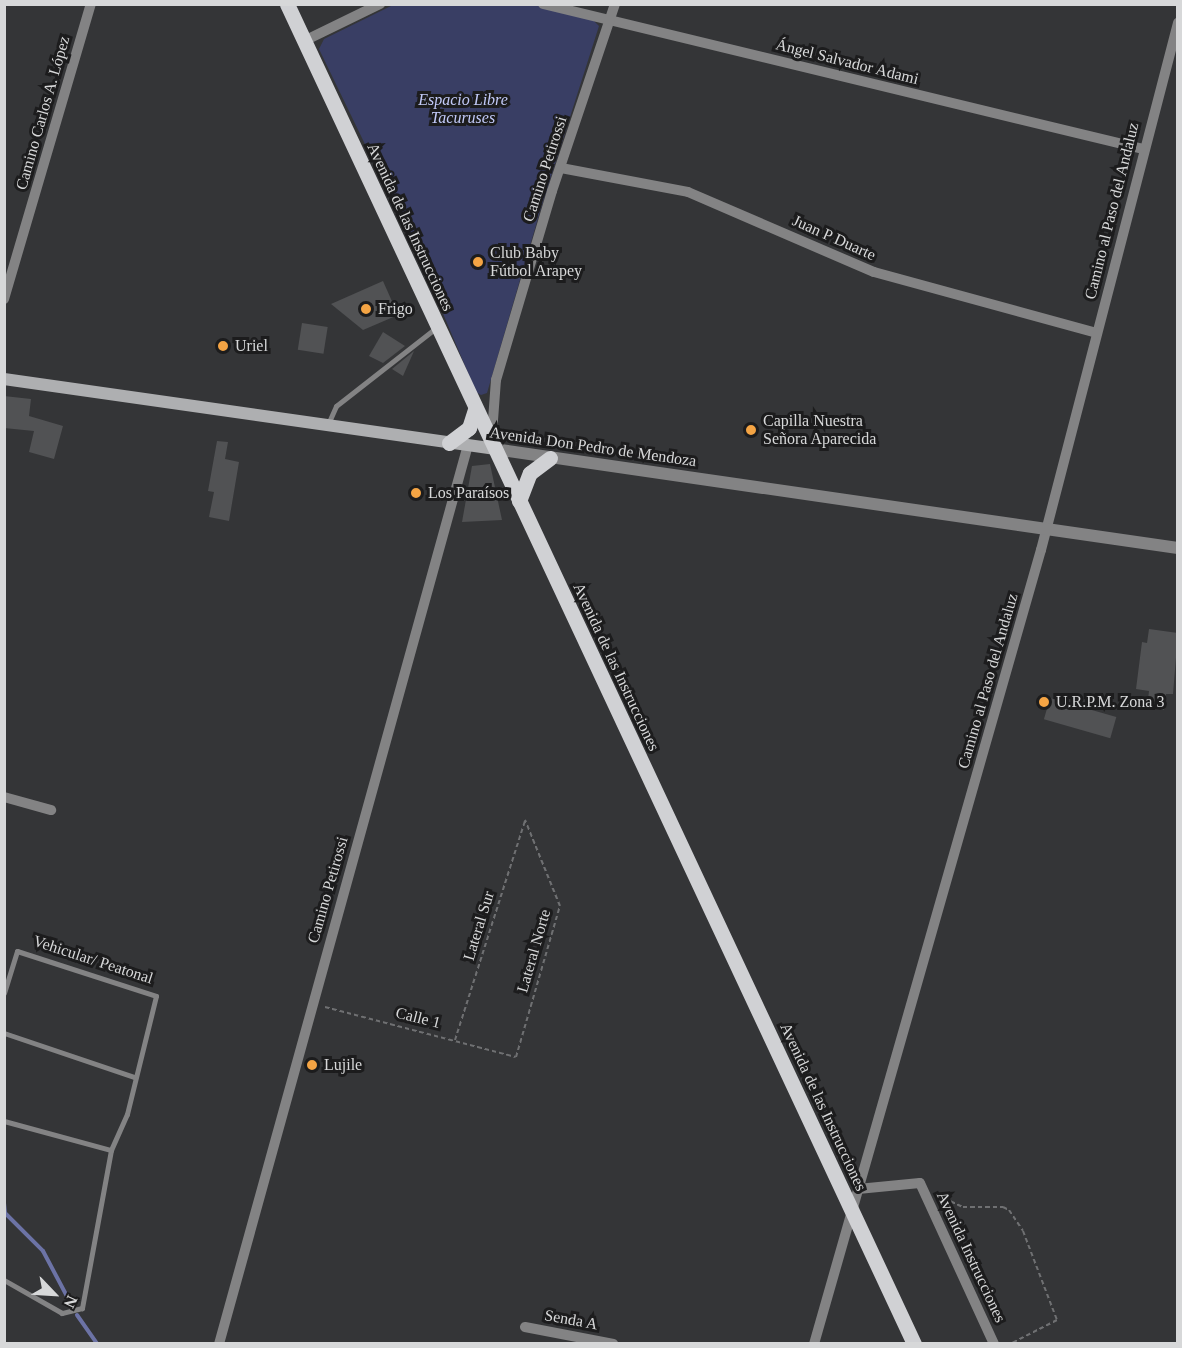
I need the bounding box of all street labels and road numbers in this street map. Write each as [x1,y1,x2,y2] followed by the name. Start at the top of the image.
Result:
[12,33,74,193] street label: Camino Carlos A. López
[773,35,921,89] street label: Ángel Salvador Adami
[519,114,571,224] street label: Camino Petirossi
[1081,120,1143,302] street label: Camino al Paso del Andaluz
[363,140,457,314] street label: Avenida de las Instrucciones
[789,211,879,265] street label: Juan P Duarte
[488,423,698,471] street label: Avenida Don Pedro de Mendoza
[569,580,663,754] street label: Avenida de las Instrucciones
[954,591,1022,771] street label: Camino al Paso del Andaluz
[304,835,352,945] street label: Camino Petirossi
[459,889,499,963] street label: Lateral Sur
[513,907,555,995] street label: Lateral Norte
[31,932,155,988] street label: Vehicular/ Peatonal
[393,1003,443,1033] street label: Calle 1
[776,1020,870,1194] street label: Avenida de las Instrucciones
[932,1188,1010,1326] street label: Avenida Instrucciones
[542,1306,600,1334] street label: Senda A

